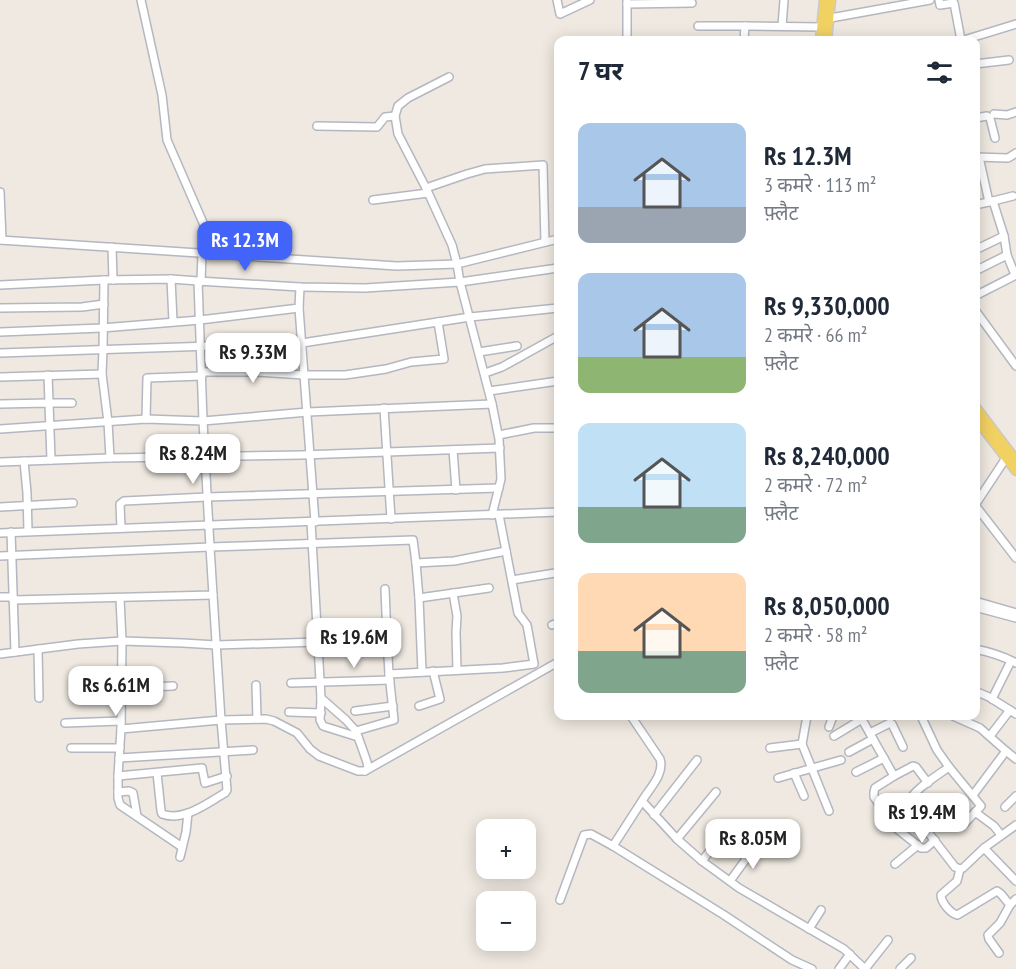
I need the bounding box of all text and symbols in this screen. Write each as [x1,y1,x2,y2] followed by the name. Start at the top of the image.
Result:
[578,54,623,87] text: 7 घर
[923,56,956,89] icon: filters
[764,139,852,172] text: Rs 12.3M
[626,147,698,219] icon: home
[764,172,876,198] text: 3 कमरे · 113 m²
[764,200,799,226] text: फ़्लैट
[183,221,307,272] pin: Rs 12.3M
[211,227,279,253] text: Rs 12.3M
[764,289,890,322] text: Rs 9,330,000
[626,297,698,369] icon: home
[764,322,867,348] text: 2 कमरे · 66 m²
[191,333,315,384] pin: Rs 9.33M
[219,339,287,365] text: Rs 9.33M
[764,350,799,376] text: फ़्लैट
[131,434,255,485] pin: Rs 8.24M
[764,439,890,472] text: Rs 8,240,000
[159,440,227,466] text: Rs 8.24M
[626,447,698,519] icon: home
[764,472,867,498] text: 2 कमरे · 72 m²
[764,500,799,526] text: फ़्लैट
[764,589,890,622] text: Rs 8,050,000
[626,597,698,669] icon: home
[292,618,416,669] pin: Rs 19.6M
[764,622,867,648] text: 2 कमरे · 58 m²
[320,624,388,650] text: Rs 19.6M
[764,650,799,676] text: फ़्लैट
[54,666,178,717] pin: Rs 6.61M
[82,672,150,698] text: Rs 6.61M
[860,793,984,844] pin: Rs 19.4M
[888,799,956,825] text: Rs 19.4M
[476,819,536,951] map controls
[476,819,536,879] button: +
[691,819,815,870] pin: Rs 8.05M
[719,825,787,851] text: Rs 8.05M
[476,891,536,951] button: −

